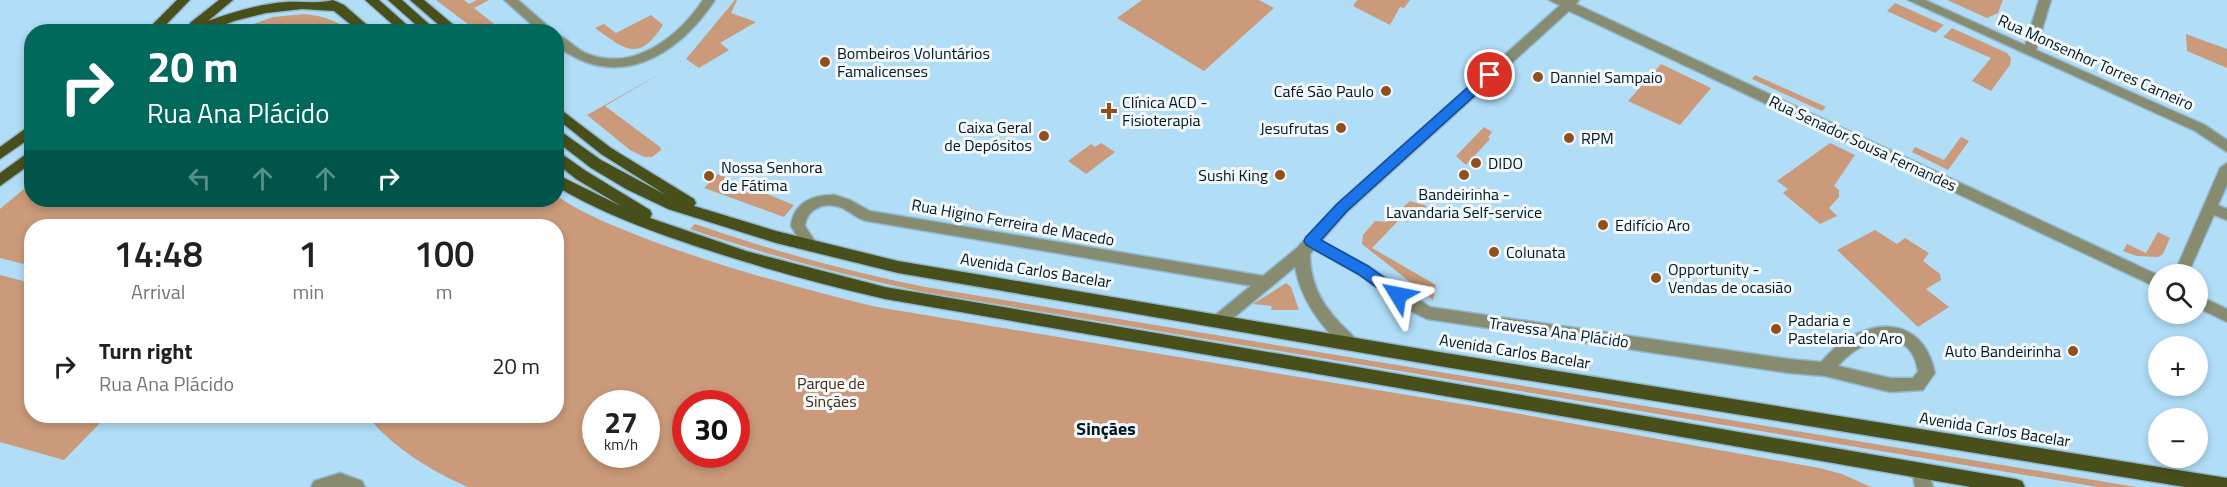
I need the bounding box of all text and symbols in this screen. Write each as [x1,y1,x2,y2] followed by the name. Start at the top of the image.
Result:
[1994,8,2198,116] street label: Rua Monsenhor Torres Carneiro
[147,34,239,98] text: 20 m
[837,41,990,83] place label: Bombeiros Voluntários Famalicenses
[48,48,126,126] icon: right
[1464,49,1515,100] pin
[818,55,832,69] marker: Bombeiros Voluntários Famalicenses
[1473,58,1506,91] icon: arrive
[1550,65,1663,89] place label: Danniel Sampaio
[1531,70,1545,84] marker: Danniel Sampaio
[1274,79,1374,103] place label: Café São Paulo
[1379,84,1393,98] marker: Café São Paulo
[1765,89,1961,197] street label: Rua Senador Sousa Fernandes
[1122,90,1207,132] place label: Clínica ACD - Fisioterapia
[147,92,329,133] text: Rua Ana Plácido
[1100,102,1118,120] marker: Clínica ACD - Fisioterapia
[944,115,1032,157] place label: Caixa Geral de Depósitos
[1260,116,1329,140] place label: Jesufrutas
[1334,121,1348,135] marker: Jesufrutas
[1581,126,1614,150] place label: RPM
[1037,129,1051,143] marker: Caixa Geral de Depósitos
[1562,131,1576,145] marker: RPM
[1488,151,1523,175] place label: DIDO
[721,155,823,197] place label: Nossa Senhora de Fátima
[1469,156,1483,170] marker: DIDO
[183,162,216,195] icon: left
[246,162,279,195] icon: ahead
[309,162,342,195] icon: ahead
[372,162,405,195] icon: right
[1198,163,1268,187] place label: Sushi King
[1273,168,1287,182] marker: Sushi King
[1457,168,1471,182] marker: Bandeirinha - Lavandaria Self-service
[702,169,716,183] marker: Nossa Senhora de Fátima
[1386,182,1542,224] place label: Bandeirinha - Lavandaria Self-service
[910,192,1116,252] street label: Rua Higino Ferreira de Macedo
[1615,213,1690,237] place label: Edifício Aro
[1596,218,1610,232] marker: Edifício Aro
[114,226,203,281] text: 14:48
[298,226,318,281] text: 1
[414,226,474,281] text: 100
[1506,240,1565,264] place label: Colunata
[1487,245,1501,259] marker: Colunata
[959,246,1114,294] street label: Avenida Carlos Bacelar
[1668,257,1792,299] place label: Opportunity - Vendas de ocasião
[1366,263,1430,327] position arrow
[2148,264,2208,468] map controls
[2148,264,2208,324] button: search
[1649,271,1663,285] marker: Opportunity - Vendas de ocasião
[131,276,185,307] text: Arrival
[292,276,324,307] text: min
[436,276,452,307] text: m
[1788,308,1903,350] place label: Padaria e Pastelaria do Aro
[1488,310,1630,354] street label: Travessa Ana Plácido
[1769,322,1783,336] marker: Padaria e Pastelaria do Aro
[1438,327,1593,375] street label: Avenida Carlos Bacelar
[99,334,193,368] text: Turn right
[2148,336,2208,396] button: +
[1945,339,2061,363] place label: Auto Bandeirinha
[2066,344,2080,358] marker: Auto Bandeirinha
[492,349,540,383] text: 20 m
[48,350,81,383] icon: right
[99,368,234,399] text: Rua Ana Plácido
[797,371,865,413] park label: Parque de Sinçães
[672,390,750,468] speed limit sign: 30
[604,399,638,445] text: 27
[1918,405,2073,453] street label: Avenida Carlos Bacelar
[2148,408,2208,468] button: −
[1076,415,1136,442] district label: Sinçães
[604,433,638,456] text: km/h

